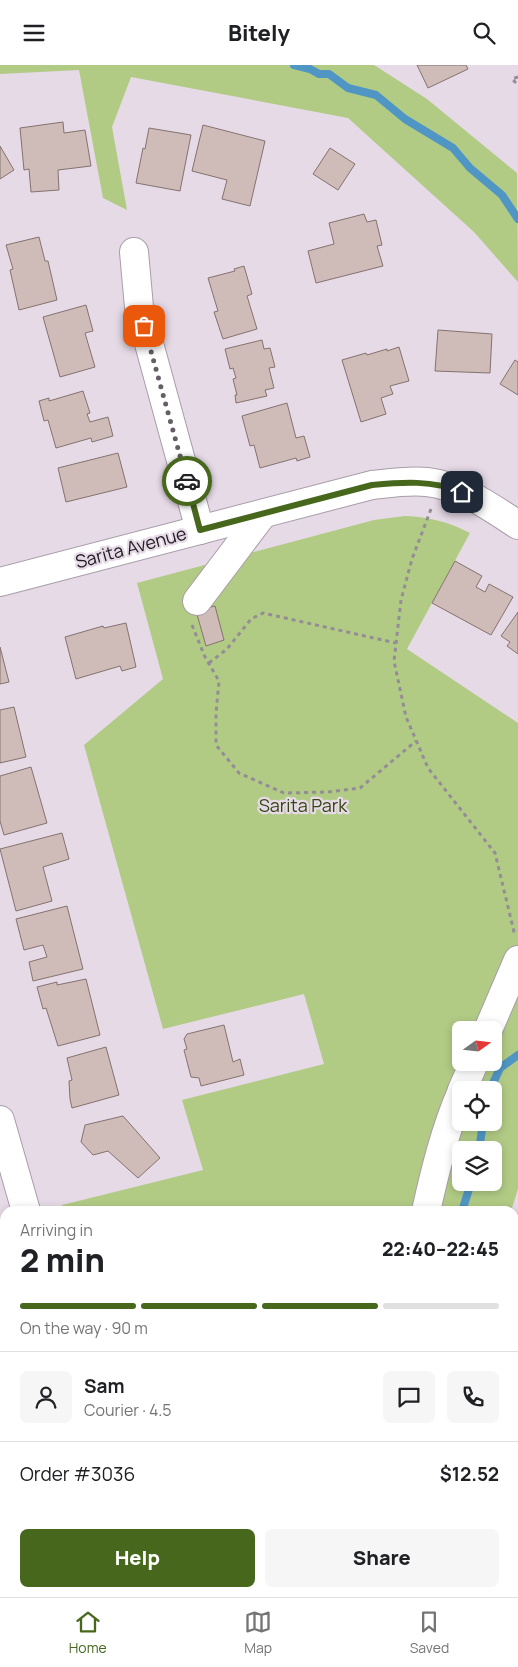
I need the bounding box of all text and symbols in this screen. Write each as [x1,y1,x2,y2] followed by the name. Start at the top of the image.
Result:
[228,18,290,48] text: Bitely
[20,19,48,47] icon: menu
[470,19,498,47] icon: search
[123,305,165,347] pin
[130,312,158,340] icon: bag
[162,456,212,506] courier
[173,467,201,495] icon: car
[441,471,483,513] pin
[448,478,476,506] icon: home
[72,521,189,573] street label: Sarita Avenue
[259,793,348,817] park label: Sarita Park
[452,1021,502,1071] north arrow
[452,1021,502,1191] map controls
[452,1081,502,1131] button: locate
[452,1141,502,1191] button: layers
[20,1219,93,1241] text: Arriving in
[382,1236,499,1262] text: 22:40–22:45
[20,1238,105,1282] text: 2 min
[20,1317,148,1339] text: On the way · 90 m
[20,1371,72,1423] button: person
[383,1371,435,1423] button: chat
[447,1371,499,1423] button: phone
[84,1373,125,1399] text: Sam
[84,1399,171,1421] text: Courier · 4.5
[20,1461,135,1487] text: Order #3036
[440,1461,499,1487] text: $12.52
[20,1529,255,1587] button: Help
[265,1529,499,1587] button: Share
[69,1608,107,1657] tab: Home
[244,1608,272,1657] tab: Map
[410,1608,449,1657] tab: Saved

